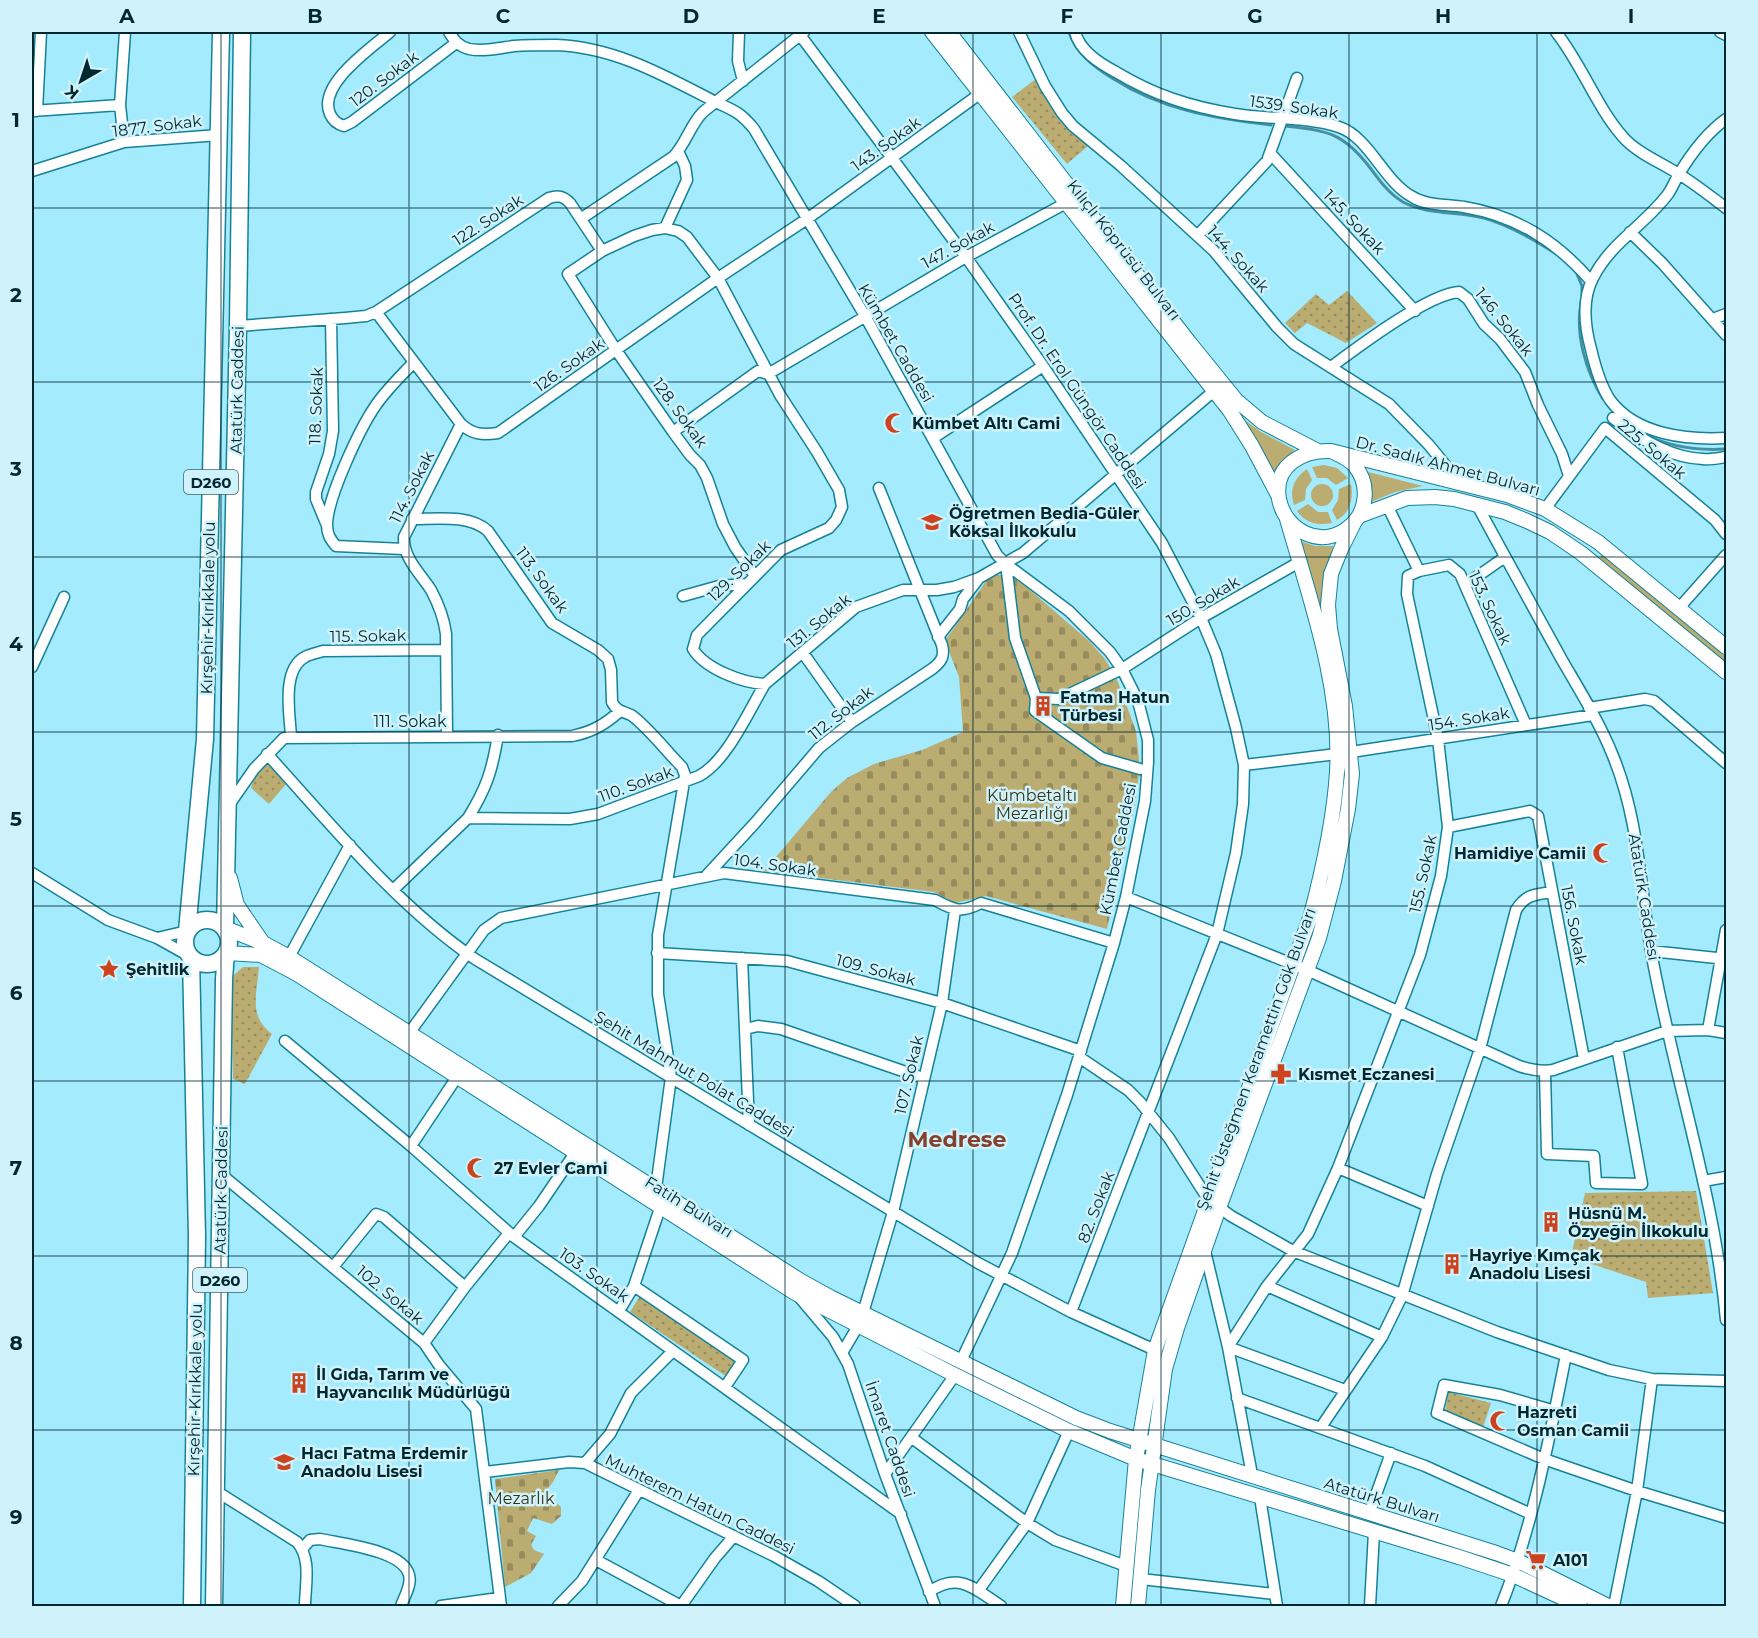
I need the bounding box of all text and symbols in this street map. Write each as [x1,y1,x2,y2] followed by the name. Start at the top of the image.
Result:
[118,4,135,28] text: A
[307,4,323,28] text: B
[496,4,511,28] text: C
[683,4,699,28] text: D
[872,4,886,28] text: E
[1061,4,1074,28] text: F
[1247,4,1263,28] text: G
[1435,4,1451,28] text: H
[1628,4,1634,28] text: I
[346,47,422,111] street label: 120. Sokak
[51,51,111,111] north arrow
[60,80,82,103] text: K
[1249,91,1340,123] street label: 1539. Sokak
[12,108,20,132] text: 1
[111,111,203,141] street label: 1877. Sokak
[848,112,925,175] street label: 143. Sokak
[1063,176,1185,324] street label: Kılıçlı Köprüsü Bulvarı
[1319,186,1389,259] street label: 145. Sokak
[449,190,527,250] street label: 122. Sokak
[918,217,998,273] street label: 147. Sokak
[1203,222,1273,297] street label: 144. Sokak
[854,280,938,406] street label: Kümbet Caddesi
[10,283,22,307] text: 2
[1471,284,1537,360] street label: 146. Sokak
[1004,289,1150,493] street label: Prof. Dr. Erol Güngör Caddesi
[226,326,248,454] street label: Atatürk Caddesi
[531,334,608,396] street label: 126. Sokak
[305,366,327,445] street label: 118. Sokak
[648,375,712,452] street label: 128. Sokak
[883,411,907,435] mosque icon: Kümbet Altı Cami
[912,414,1060,433] place label: Kümbet Altı Cami
[1614,415,1690,483] street label: 225. Sokak
[1354,432,1542,500] street label: Dr. Sadık Ahmet Bulvarı
[386,447,438,526] street label: 114. Sokak
[9,457,22,481] text: 3
[184,470,238,494] road number: D260
[949,504,1140,541] place label: Öğretmen Bedia-Güler Köksal İlkokulu
[920,510,944,534] school or university icon: Öğretmen Bedia-Güler Köksal İlkokulu
[197,521,219,695] street label: Kırşehir-Kırıkkale yolu
[704,536,775,606] street label: 129. Sokak
[512,543,572,617] street label: 113. Sokak
[1465,568,1516,648] street label: 153. Sokak
[1163,572,1243,630] street label: 150. Sokak
[783,589,855,652] street label: 131. Sokak
[330,626,407,646] street label: 115. Sokak
[9,632,23,656] text: 4
[805,682,877,744] street label: 112. Sokak
[1060,688,1170,725] place label: Fatma Hatun Türbesi
[1031,694,1055,718] building icon: Fatma Hatun Türbesi
[1427,703,1511,735] street label: 154. Sokak
[373,712,447,731] street label: 111. Sokak
[596,762,676,806] street label: 110. Sokak
[1096,781,1140,917] street label: Kümbet Caddesi
[987,786,1077,823] park label: Kümbetaltı Mezarlığı
[10,807,22,831] text: 5
[1625,832,1663,962] street label: Atatürk Caddesi
[1405,833,1441,915] street label: 155. Sokak
[1591,841,1615,865] mosque icon: Hamidiye Camii
[1454,844,1586,863] place label: Hamidiye Camii
[733,850,818,880] street label: 104. Sokak
[1557,884,1591,967] street label: 156. Sokak
[1191,905,1320,1213] street label: Şehit Üsteğmen Keramettin Gök Bulvarı
[834,950,918,990] street label: 109. Sokak
[97,957,121,981] place icon: Şehitlik
[126,960,190,979] place label: Şehitlik
[10,981,23,1005] text: 6
[591,1007,797,1141] street label: Şehit Mahmut Polat Caddesi
[891,1033,927,1116] street label: 107. Sokak
[1269,1062,1293,1086] pharmacy icon: Kısmet Eczanesi
[1298,1065,1435,1084] place label: Kısmet Eczanesi
[210,1126,232,1254] street label: Atatürk Caddesi
[908,1126,1007,1153] district label: Medrese
[10,1156,22,1180] text: 7
[465,1156,489,1180] mosque icon: 27 Evler Cami
[494,1159,607,1178] place label: 27 Evler Cami
[1074,1168,1119,1246] street label: 82. Sokak
[641,1172,737,1242] street label: Fatih Bulvarı
[1568,1204,1709,1241] place label: Hüsnü M. Özyeğin İlkokulu
[1539,1210,1563,1234] building icon: Hüsnü M. Özyeğin İlkokulu
[555,1244,633,1306] street label: 103. Sokak
[1468,1246,1601,1283] place label: Hayriye Kımçak Anadolu Lisesi
[1440,1252,1464,1276] building icon: Hayriye Kımçak Anadolu Lisesi
[353,1262,428,1329] street label: 102. Sokak
[193,1268,247,1292] road number: D260
[184,1303,206,1477] street label: Kırşehir-Kırıkkale yolu
[9,1331,23,1355] text: 8
[316,1365,510,1402] place label: İl Gıda, Tarım ve Hayvancılık Müdürlüğü
[287,1371,311,1395] building icon: İl Gıda, Tarım ve Hayvancılık Müdürlüğü
[861,1378,919,1500] street label: İmaret Caddesi
[1517,1403,1629,1440] place label: Hazreti Osman Camii
[1488,1409,1512,1433] mosque icon: Hazreti Osman Camii
[300,1444,468,1481] place label: Hacı Fatma Erdemir Anadolu Lisesi
[272,1450,296,1474] school or university icon: Hacı Fatma Erdemir Anadolu Lisesi
[602,1450,798,1558] street label: Muhterem Hatun Caddesi
[1322,1473,1442,1527] street label: Atatürk Bulvarı
[488,1489,555,1508] park label: Mezarlık
[10,1505,22,1529] text: 9
[1524,1548,1548,1572] supermarket icon: A101
[1552,1551,1588,1570] place label: A101

